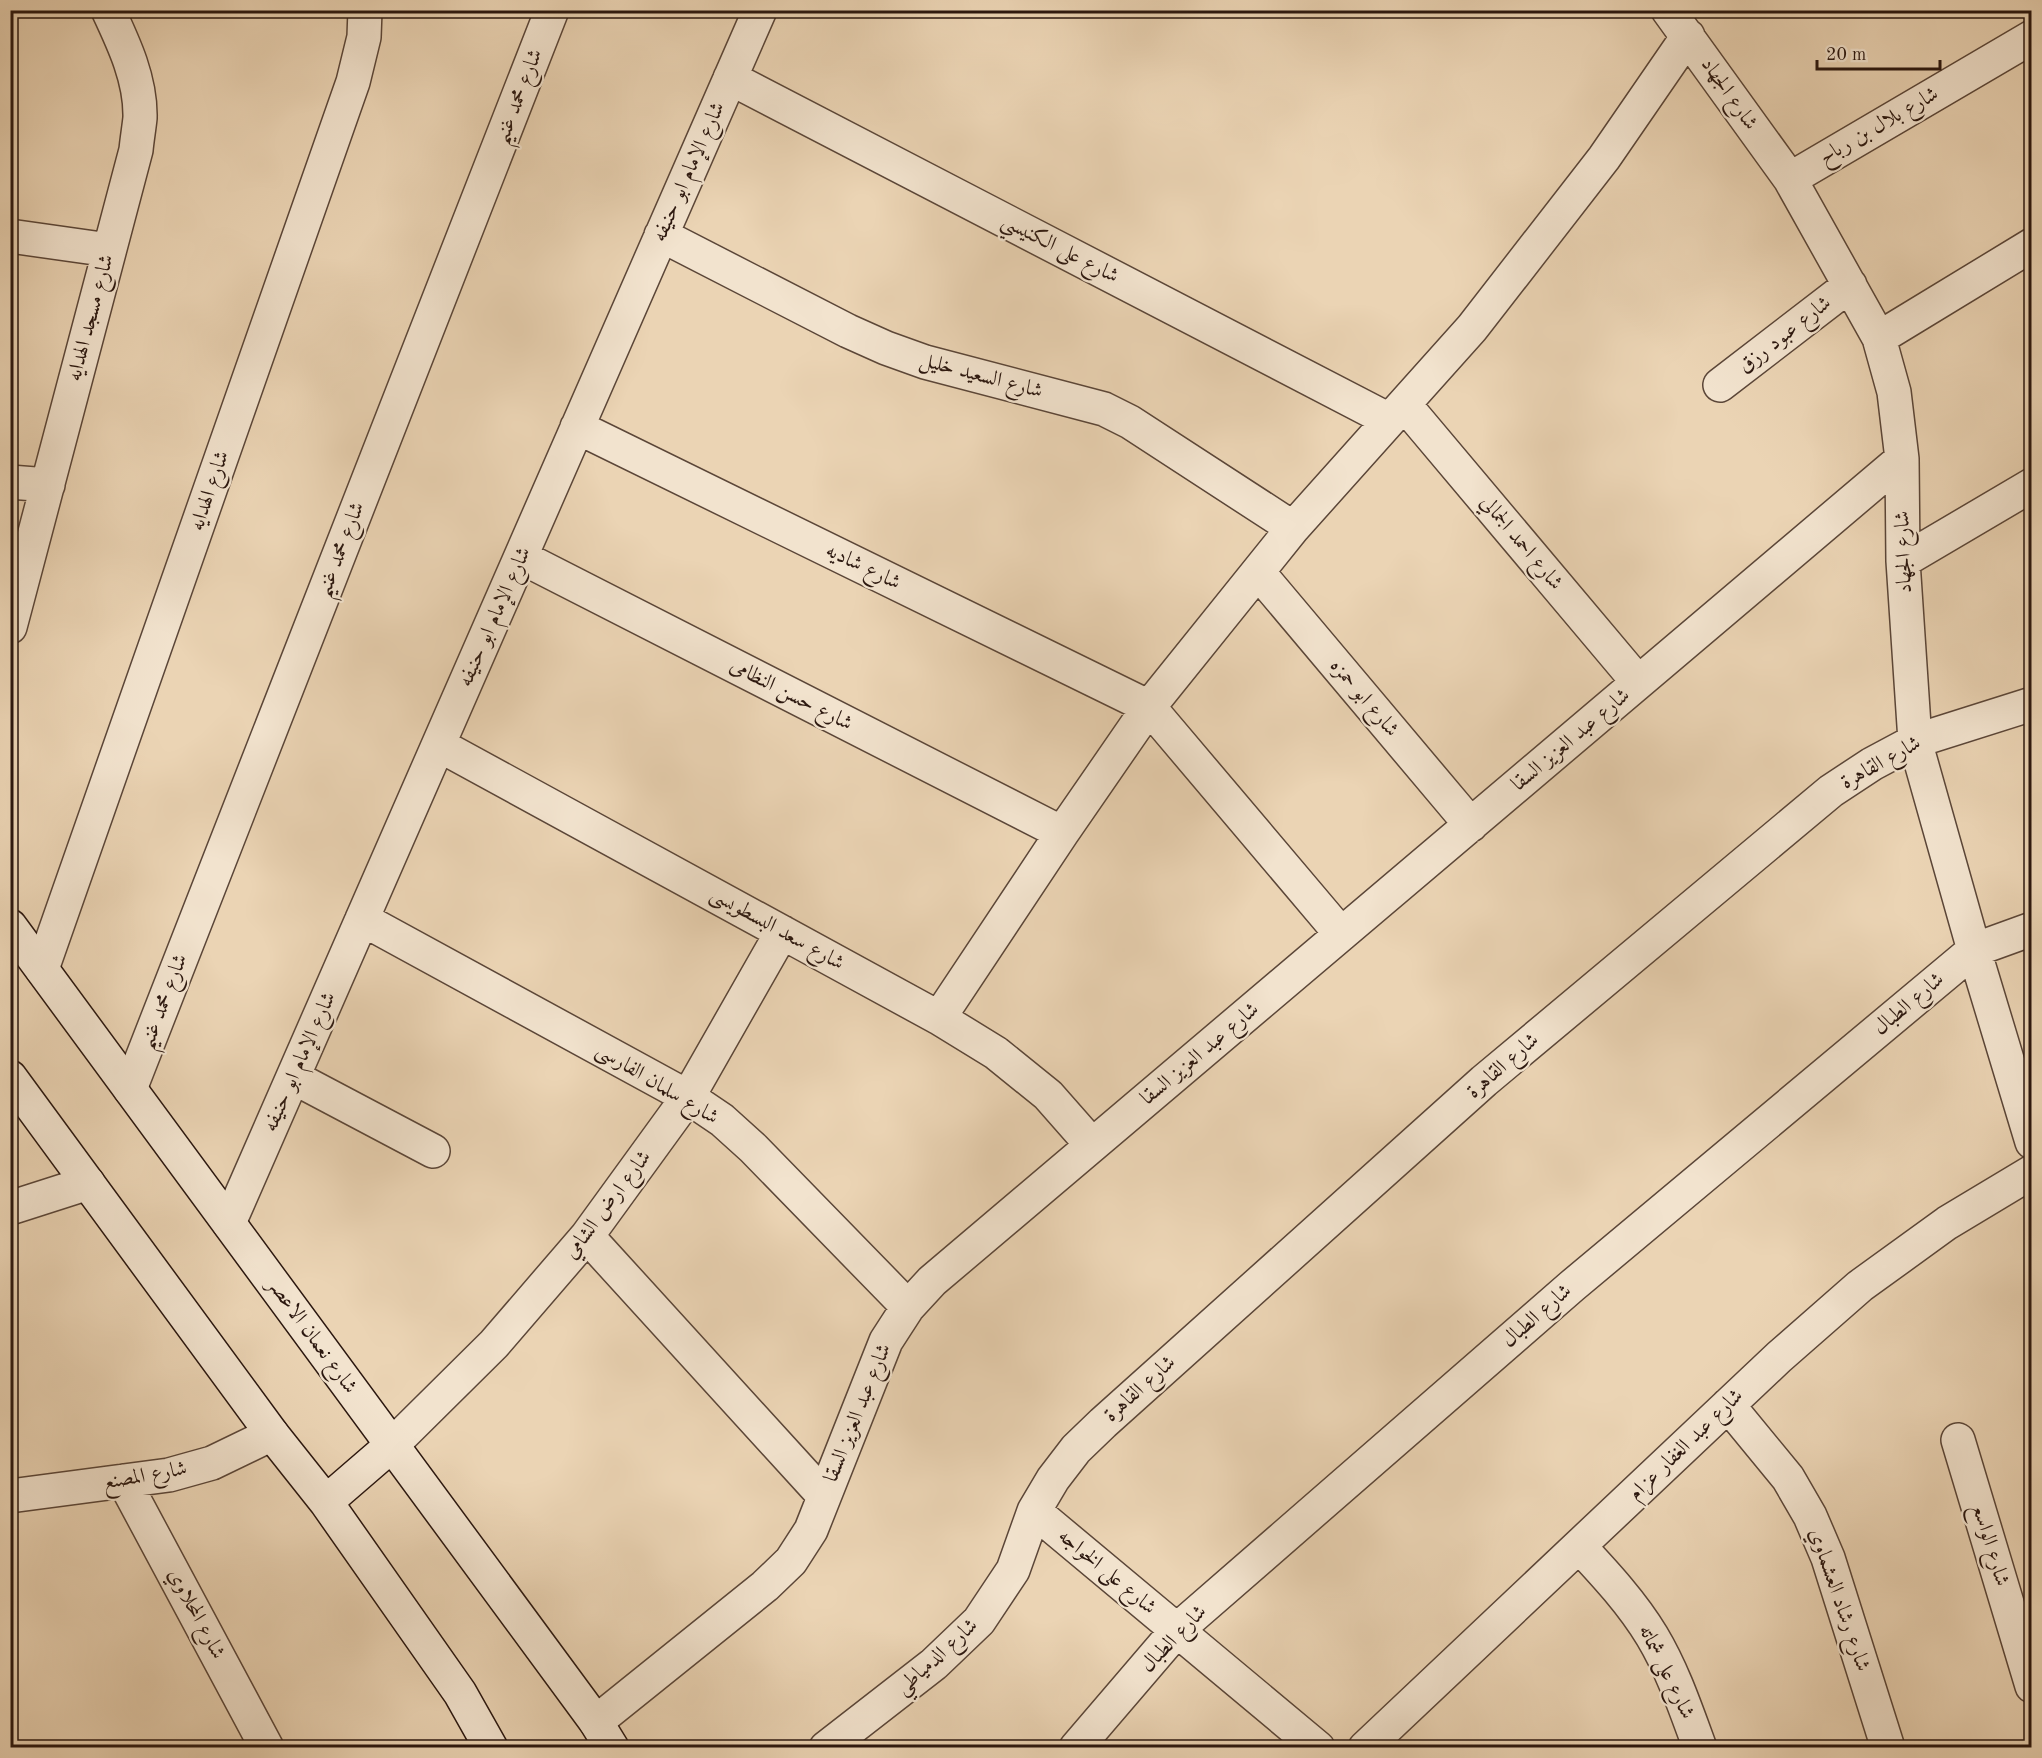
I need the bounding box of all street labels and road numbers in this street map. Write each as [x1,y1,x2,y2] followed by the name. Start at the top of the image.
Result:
[491,46,555,151] street label: شارع محمد غنيم
[1692,54,1761,137] street label: شارع الجهاد
[1816,83,1946,175] street label: شارع بلال بن رباح
[649,99,735,247] street label: شارع الإمام ابو حنيفه
[994,209,1123,295] street label: شارع على الكنيسي
[64,252,124,385] street label: شارع مسجد الهدايه
[1735,292,1839,382] street label: شارع عبود رزق
[916,349,1045,408] street label: شارع السعيد خليل
[187,448,239,536] street label: شارع الهدايه
[1471,492,1566,598] street label: شارع احمد الجمالي
[313,499,377,604] street label: شارع محمد غنيم
[1892,510,1922,594] street label: شارع الجهاد
[820,540,904,599] street label: شارع شاديه
[455,544,541,692] street label: شارع الإمام ابو حنيفه
[724,655,856,740] street label: شارع حسن النظامى
[1321,655,1402,745] street label: شارع ابو حمزه
[1508,685,1638,800] street label: شارع عبد العزيز السقا
[1838,733,1927,799] street label: شارع القاهرة
[704,884,848,980] street label: شارع سعد البسطويسى
[136,951,200,1056] street label: شارع محمد غنيم
[1870,969,1952,1044] street label: شارع الطبال
[260,989,346,1137] street label: شارع الإمام ابو حنيفه
[1137,999,1267,1114] street label: شارع عبد العزيز السقا
[1463,1029,1547,1107] street label: شارع القاهرة
[589,1039,722,1134] street label: شارع سلمان الفارسى
[561,1147,660,1267] street label: شارع ارض الشامي
[257,1273,361,1401] street label: شارع نعمان الاعصر
[1498,1280,1580,1356] street label: شارع الطبال
[821,1341,901,1487] street label: شارع عبد العزيز السقا
[1100,1352,1184,1431] street label: شارع القاهرة
[1625,1385,1751,1509] street label: شارع عبد الغفار عزام
[101,1458,190,1501] street label: شارع المصنع
[1961,1501,2012,1591] street label: شارع الواسع
[1050,1525,1160,1623] street label: شارع على الخواجه
[1799,1526,1873,1676] street label: شارع رشاد العشماوي
[158,1565,229,1666] street label: شارع المحلاوي
[1137,1601,1215,1681] street label: شارع الطبال
[892,1615,987,1705] street label: شارع الدمياطي
[1629,1622,1698,1725] street label: شارع على شماته

